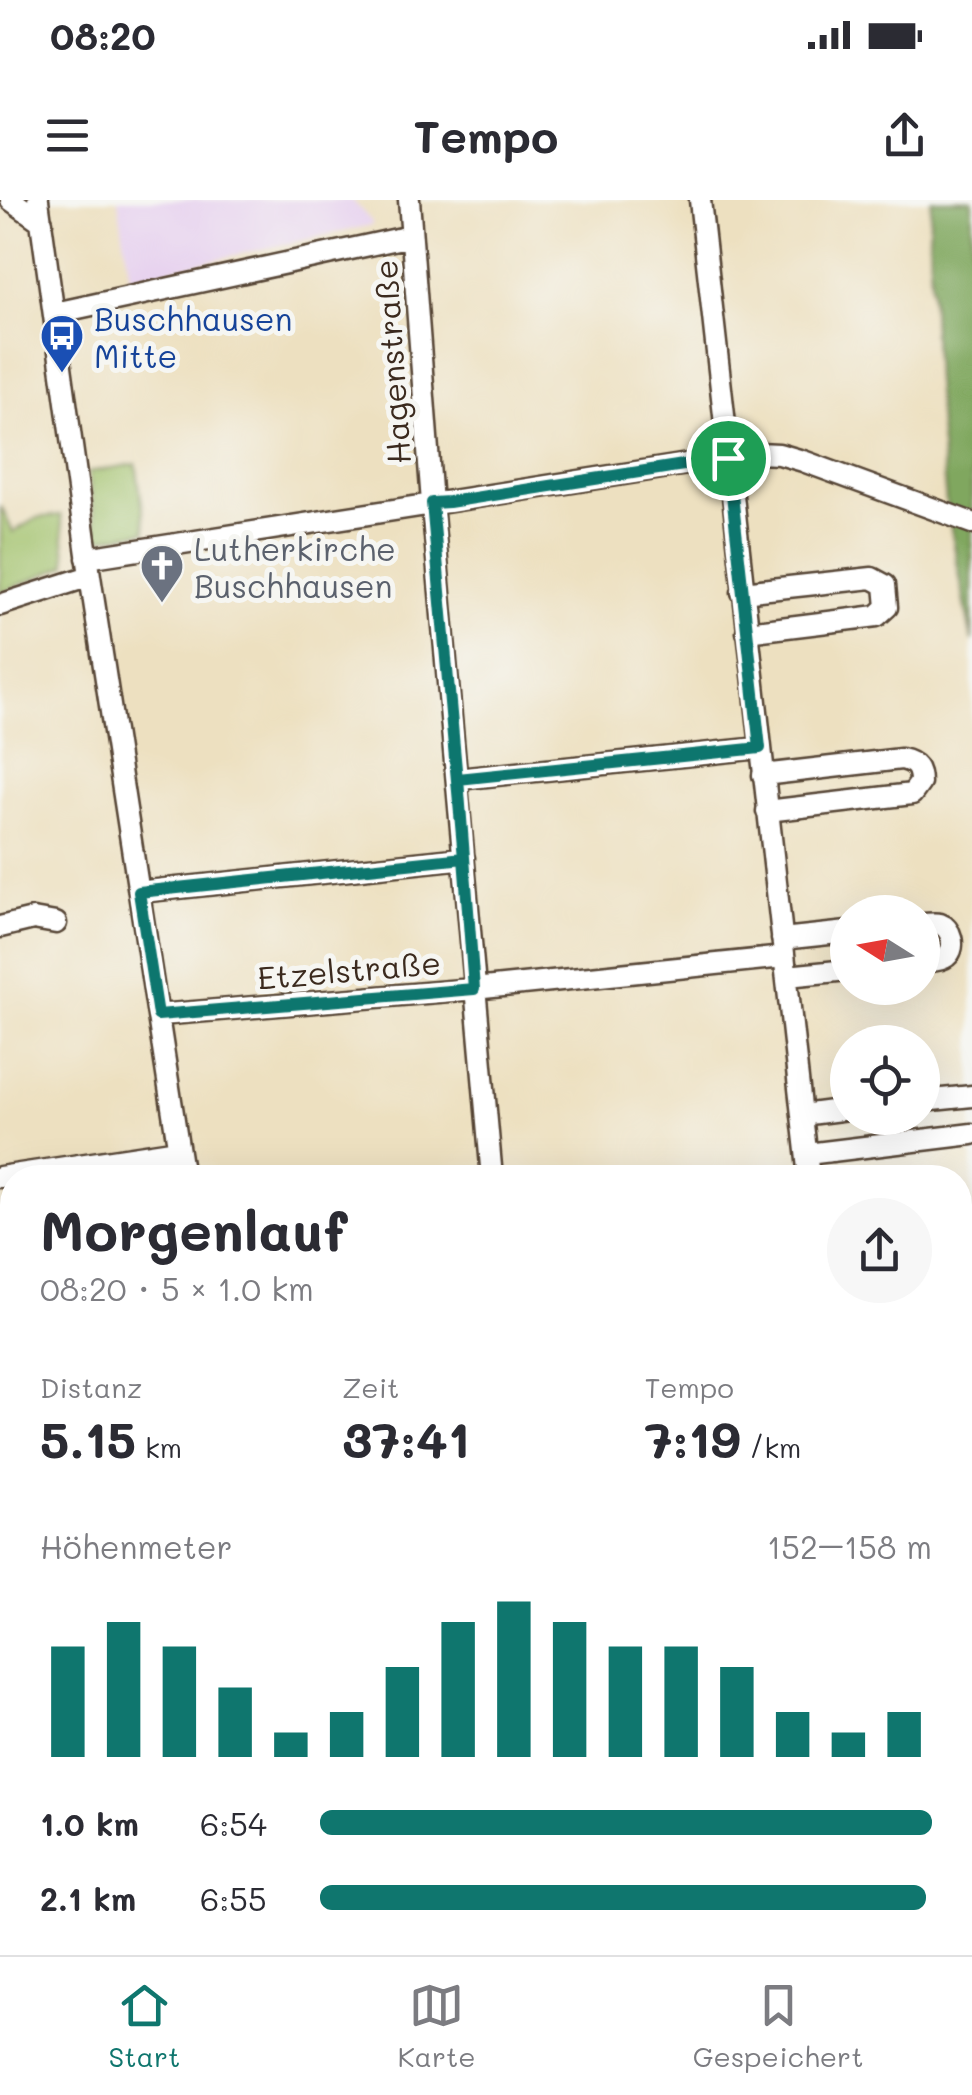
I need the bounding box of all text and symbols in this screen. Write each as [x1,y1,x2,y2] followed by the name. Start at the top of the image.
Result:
[50,10,156,60] text: 08:20
[414,106,558,164] text: Tempo
[40,108,95,163] icon: menu
[877,108,932,163] icon: share
[363,258,419,466] street label: Hagenstraße
[94,297,292,376] place label: Buschhausen Mitte
[39,313,85,374] bus stop icon: Buschhausen Mitte
[686,416,771,501] pin
[701,431,756,486] icon: arrive
[194,527,396,606] place label: Lutherkirche Buschhausen
[139,543,185,604] church icon: Lutherkirche Buschhausen
[830,895,940,1005] north arrow
[830,895,940,1135] map controls
[256,940,442,998] street label: Etzelstraße
[830,1025,940,1135] button: locate
[40,1193,347,1265] text: Morgenlauf
[827,1198,932,1303] button: share
[40,1267,314,1309] text: 08:20 · 5 × 1.0 km
[40,1369,142,1405] text: Distanz
[342,1369,399,1405] text: Zeit
[645,1369,734,1405] text: Tempo
[40,1405,136,1471] text: 5.15
[342,1405,470,1471] text: 37:41
[645,1405,741,1471] text: 7:19
[136,1429,182,1465] text: km
[741,1429,801,1465] text: /km
[40,1525,233,1567] text: Höhenmeter
[767,1525,932,1567] text: 152–158 m
[40,1802,139,1844] text: 1.0 km
[200,1802,267,1844] text: 6:54
[40,1877,136,1919] text: 2.1 km
[200,1877,267,1919] text: 6:55
[109,1978,180,2074] tab: Start
[397,1978,476,2074] tab: Karte
[693,1978,863,2074] tab: Gespeichert

